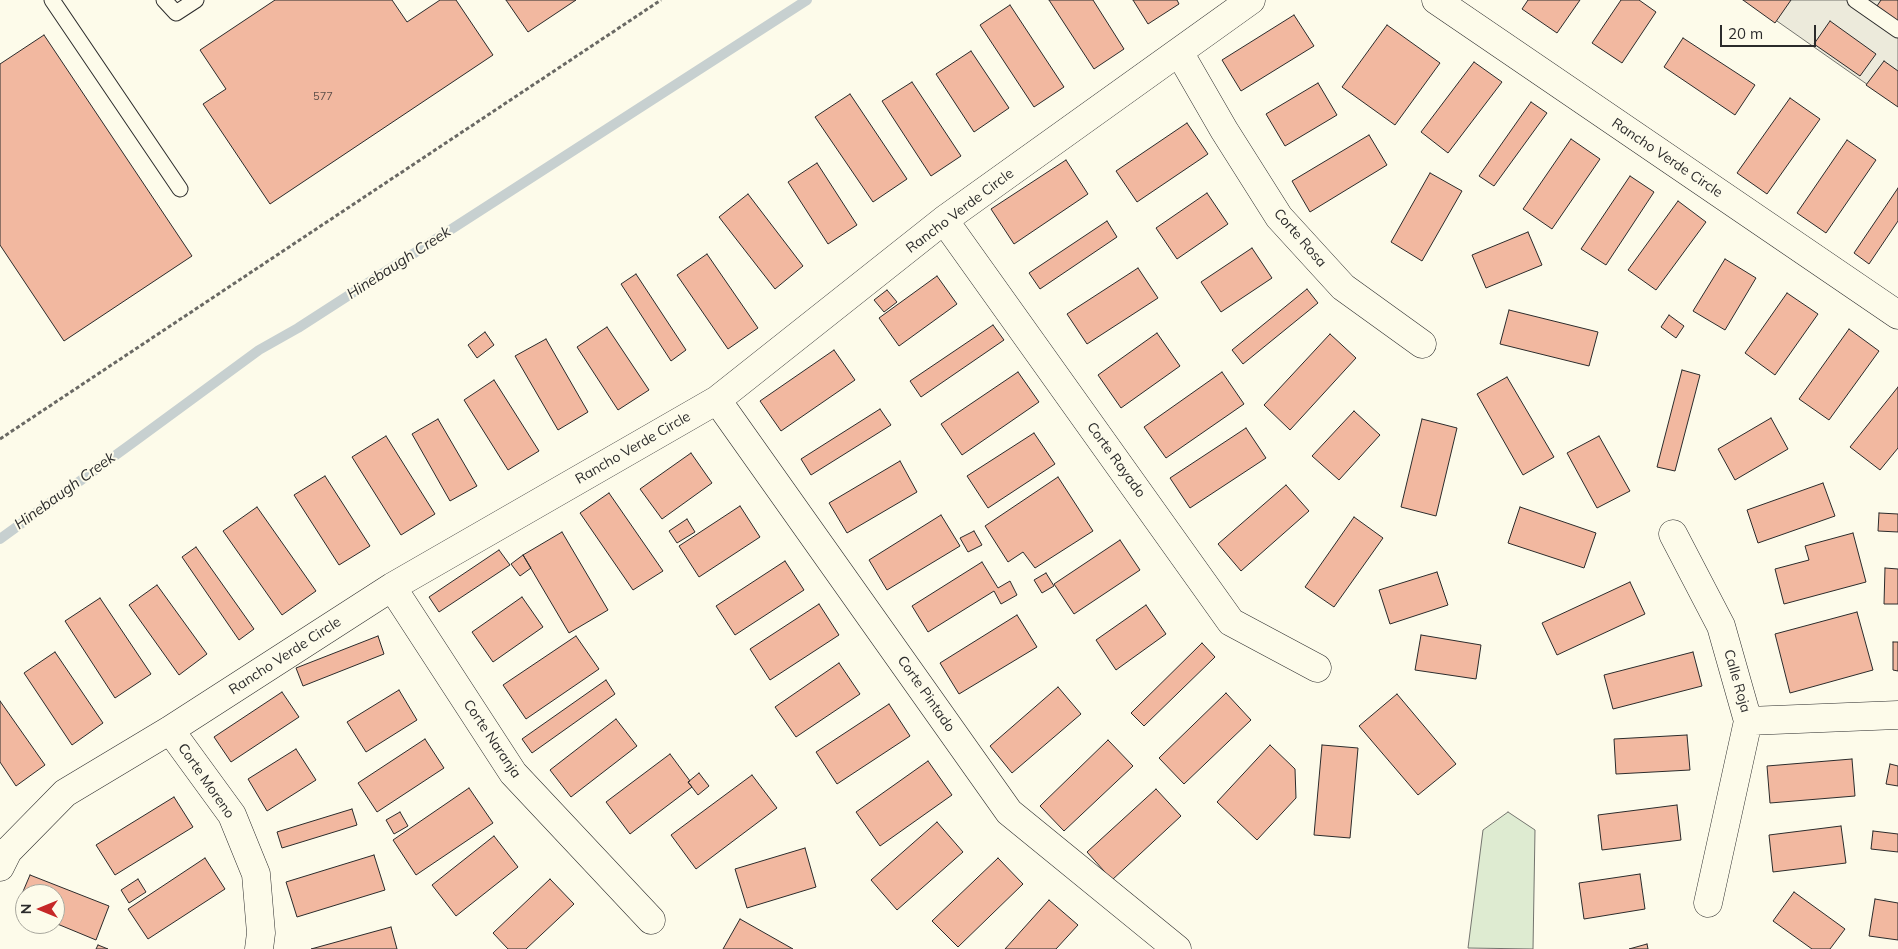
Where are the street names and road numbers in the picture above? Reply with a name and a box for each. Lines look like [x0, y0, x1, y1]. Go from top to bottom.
street label: Rancho Verde Circle [1608, 115, 1726, 201]
street label: Rancho Verde Circle [903, 165, 1017, 257]
street label: Corte Rosa [1270, 206, 1330, 270]
street label: Rancho Verde Circle [572, 408, 694, 488]
street label: Corte Rayado [1083, 419, 1149, 501]
street label: Rancho Verde Circle [226, 614, 344, 698]
street label: Calle Roja [1720, 647, 1754, 715]
street label: Corte Pintado [894, 653, 958, 735]
street label: Corte Naranja [460, 697, 524, 781]
street label: Corte Moreno [174, 740, 238, 822]

